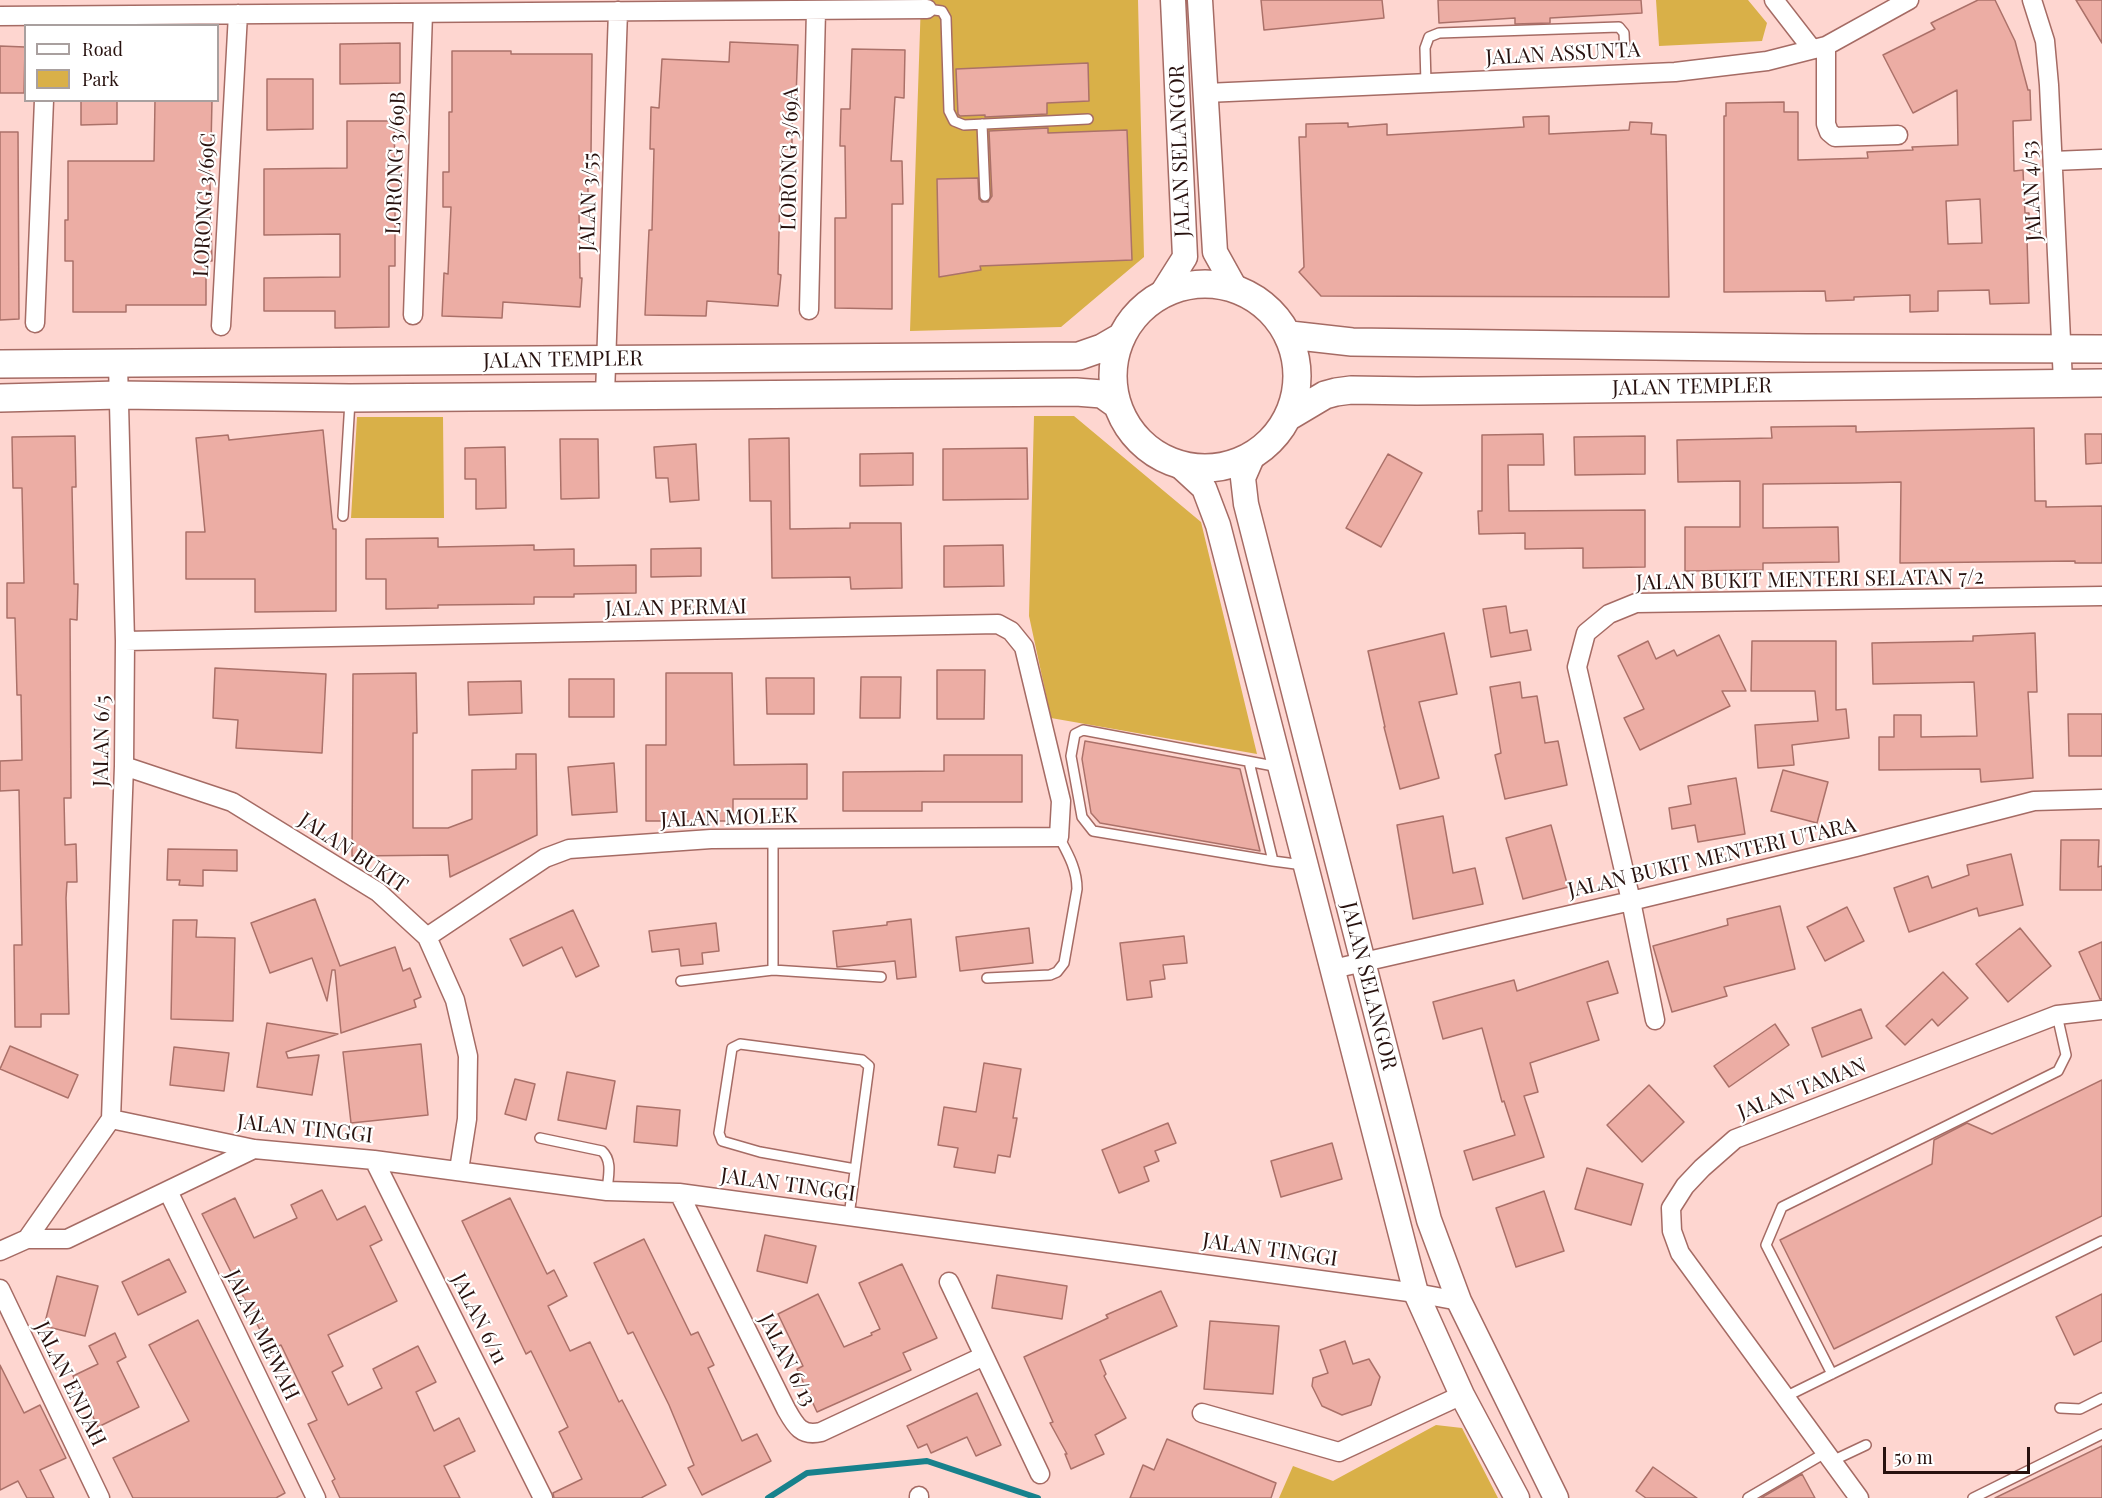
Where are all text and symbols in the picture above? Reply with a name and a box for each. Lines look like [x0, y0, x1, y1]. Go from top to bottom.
legend [24, 24, 219, 102]
text: Road [82, 37, 123, 61]
street label: JALAN ASSUNTA [1485, 37, 1641, 71]
street label: JALAN SELANGOR [1164, 64, 1196, 238]
text: Park [82, 67, 119, 91]
street label: LORONG 3/69A [776, 87, 804, 231]
street label: LORONG 3/69B [381, 91, 411, 235]
street label: LORONG 3/69C [189, 132, 221, 278]
street label: JALAN 4/53 [2017, 140, 2047, 242]
street label: JALAN 3/55 [575, 152, 603, 252]
street label: JALAN TEMPLER [483, 346, 643, 374]
street label: JALAN TEMPLER [1612, 373, 1772, 401]
street label: JALAN BUKIT MENTERI SELATAN 7/2 [1636, 564, 1984, 596]
street label: JALAN PERMAI [605, 594, 747, 622]
street label: JALAN 6/5 [89, 695, 115, 787]
street label: JALAN MOLEK [660, 803, 798, 833]
street label: JALAN BUKIT [294, 807, 412, 899]
street label: JALAN BUKIT MENTERI UTARA [1566, 813, 1858, 903]
street label: JALAN SELANGOR [1336, 899, 1402, 1073]
street label: JALAN TAMAN [1734, 1053, 1870, 1125]
street label: JALAN TINGGI [236, 1109, 374, 1149]
street label: JALAN TINGGI [719, 1163, 857, 1207]
street label: JALAN TINGGI [1201, 1228, 1339, 1272]
street label: JALAN MEWAH [219, 1266, 305, 1404]
street label: JALAN 6/11 [445, 1269, 513, 1369]
street label: JALAN 6/13 [753, 1310, 821, 1410]
street label: JALAN ENDAH [29, 1317, 111, 1451]
scale bar [1886, 1435, 2033, 1473]
text: 50 m [1894, 1445, 1933, 1469]

